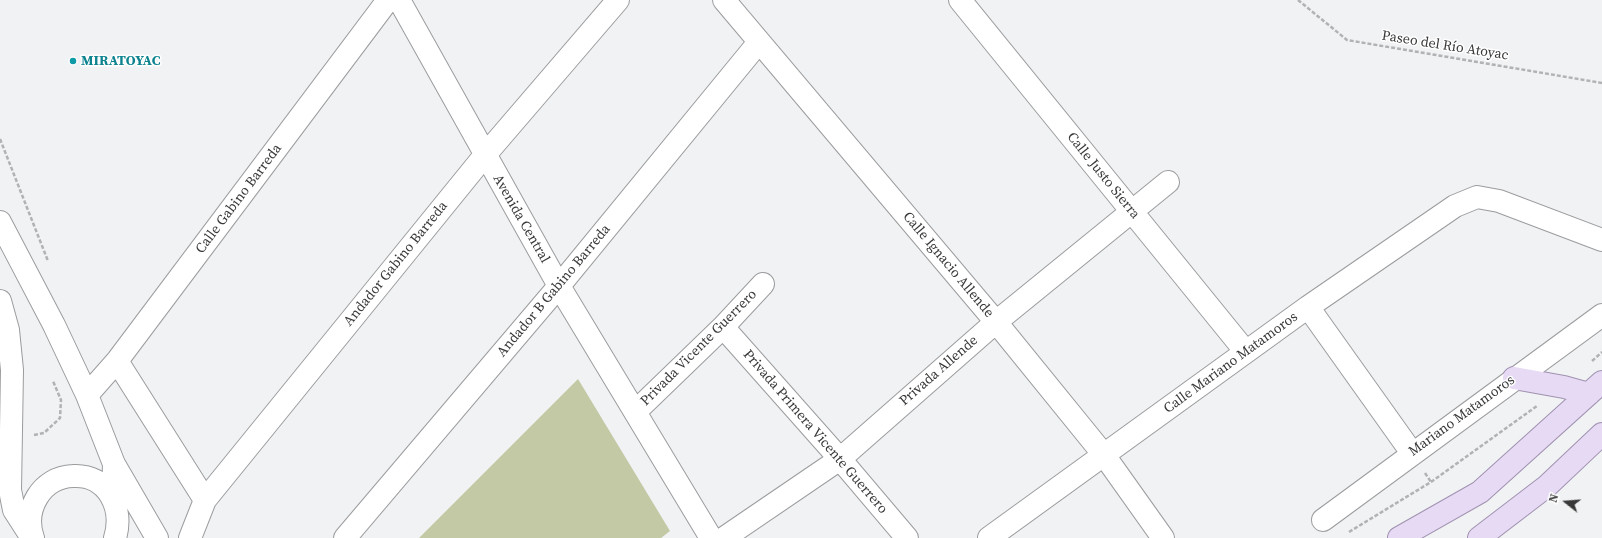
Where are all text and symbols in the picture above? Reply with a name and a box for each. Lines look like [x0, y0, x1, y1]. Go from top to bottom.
street label: Paseo del Río Atoyac [1380, 28, 1510, 64]
place label: MIRATOYAC [81, 53, 160, 69]
marker: MIRATOYAC [68, 56, 78, 66]
street label: Calle Justo Sierra [1063, 129, 1143, 223]
street label: Calle Gabino Barreda [192, 141, 286, 257]
street label: Avenida Central [489, 172, 553, 266]
street label: Andador Gabino Barreda [341, 198, 451, 330]
street label: Calle Ignacio Allende [899, 209, 997, 321]
street label: Andador B Gabino Barreda [494, 221, 614, 361]
street label: Privada Vicente Guerrero [637, 286, 761, 410]
street label: Calle Mariano Matamoros [1161, 309, 1301, 417]
street label: Privada Allende [896, 332, 982, 410]
street label: Privada Primera Vicente Guerrero [739, 347, 891, 517]
street label: Mariano Matamoros [1406, 372, 1518, 460]
north arrow [1546, 482, 1586, 522]
text: N [1546, 492, 1562, 504]

